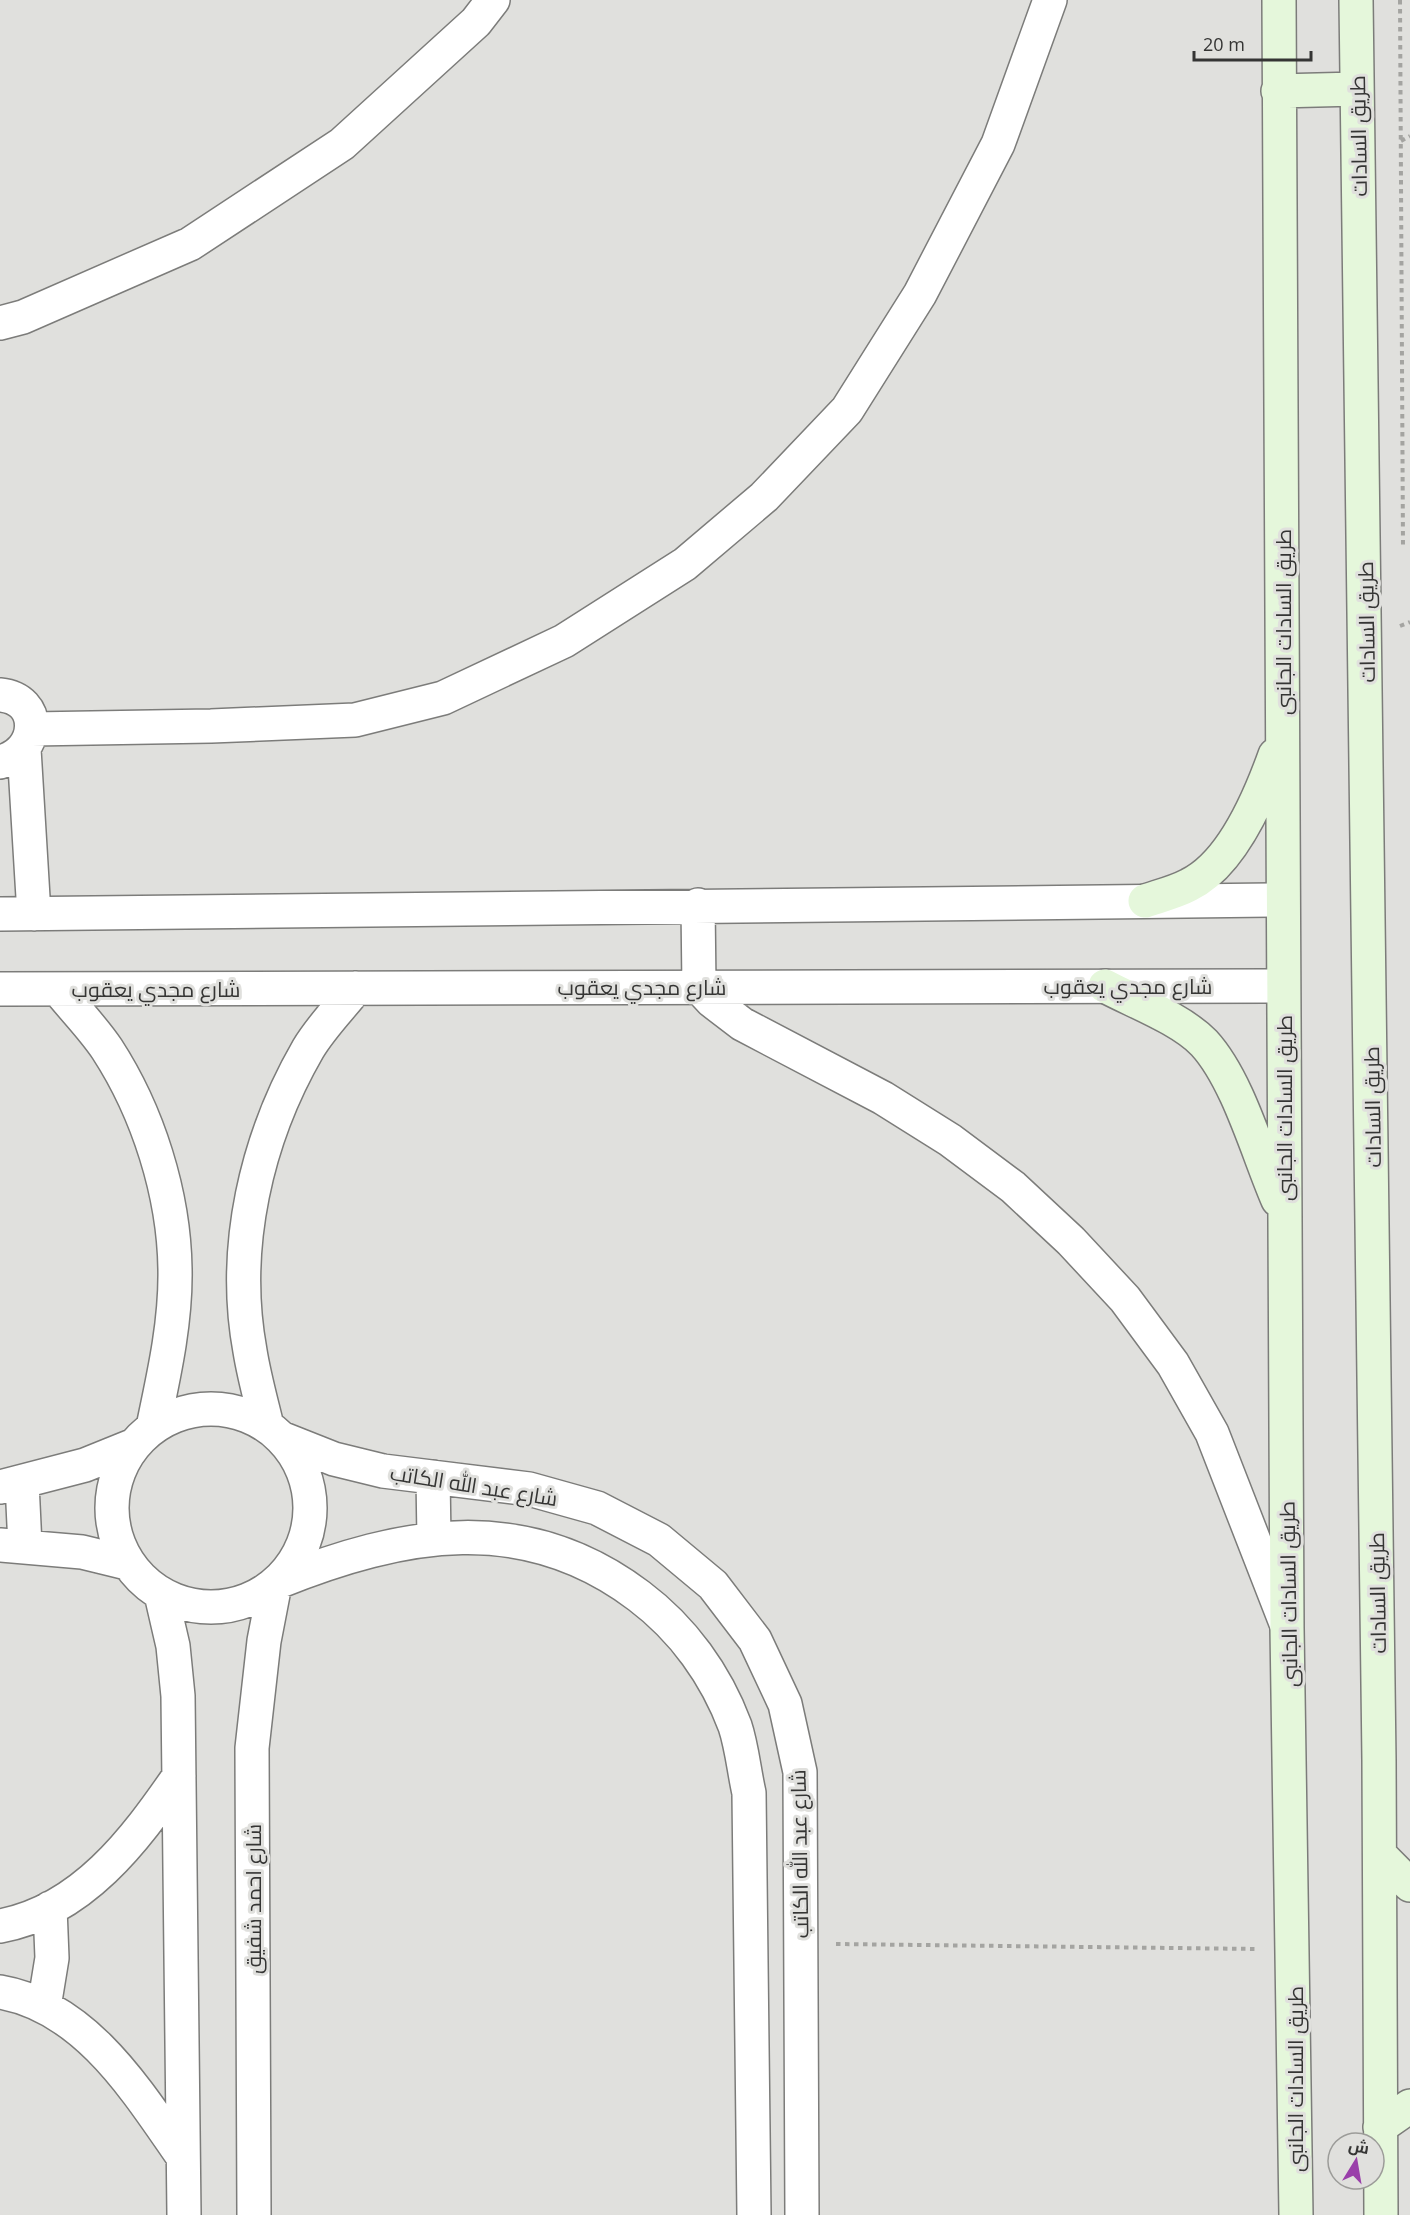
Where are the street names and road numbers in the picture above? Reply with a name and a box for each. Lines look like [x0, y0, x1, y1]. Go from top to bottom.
street label: طريق السادات [1343, 75, 1373, 197]
street label: طريق السادات الجانبى [1269, 529, 1297, 715]
street label: طريق السادات [1351, 561, 1381, 683]
street label: شارع مجدي يعقوب [1044, 972, 1212, 1003]
street label: شارع مجدي يعقوب [558, 973, 726, 1004]
street label: شارع مجدي يعقوب [72, 975, 240, 1006]
street label: طريق السادات الجانبى [1270, 1015, 1298, 1201]
street label: طريق السادات [1357, 1046, 1387, 1168]
street label: شارع عبد الله الكاتب [388, 1458, 560, 1513]
street label: طريق السادات الجانبى [1272, 1501, 1304, 1687]
street label: طريق السادات [1362, 1532, 1392, 1654]
street label: شارع عبد الله الكاتب [784, 1769, 815, 1939]
street label: شارع احمد شفيق [239, 1824, 268, 1974]
street label: طريق السادات الجانبى [1281, 1986, 1309, 2172]

